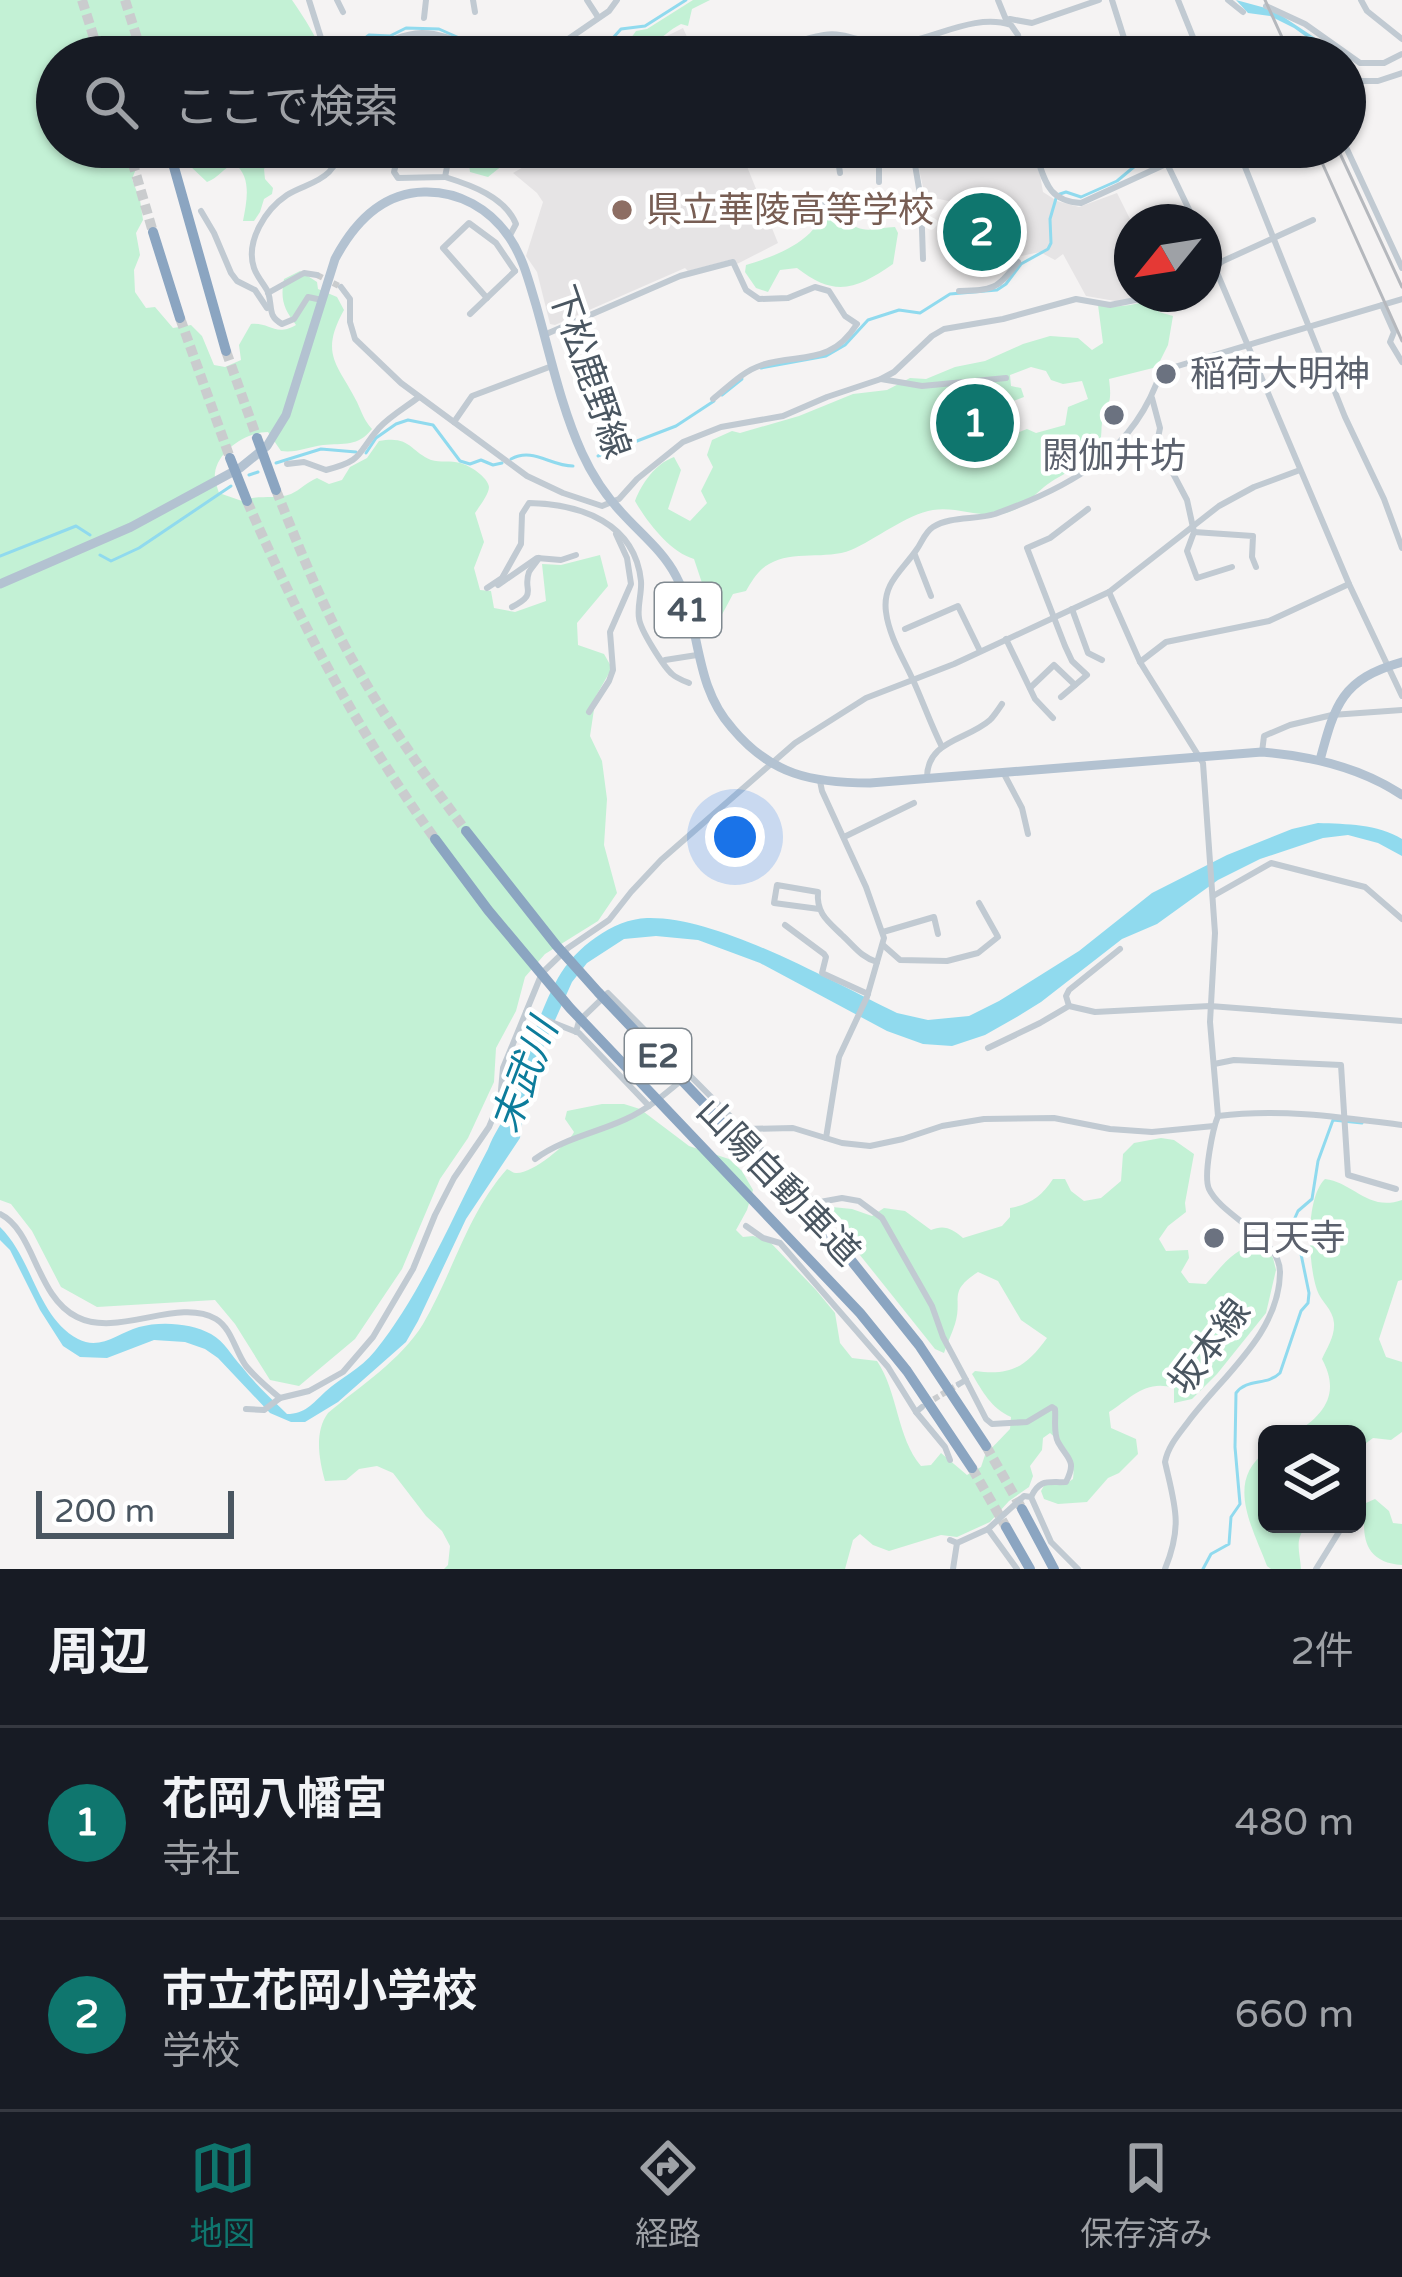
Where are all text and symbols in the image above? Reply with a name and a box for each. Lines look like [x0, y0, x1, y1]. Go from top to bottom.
search box [36, 36, 1366, 168]
icon: search [78, 69, 144, 135]
text: ここで検索 [174, 81, 399, 135]
pin: 2 [943, 187, 1021, 277]
place label: 県立華陵高等学校 [646, 189, 934, 232]
marker: 県立華陵高等学校 [609, 197, 635, 223]
north arrow [1114, 204, 1222, 312]
street label: 下松鹿野線 [539, 280, 639, 464]
place label: 稲荷大明神 [1190, 353, 1370, 396]
marker: 稲荷大明神 [1153, 361, 1179, 387]
pin: 1 [936, 378, 1014, 468]
marker: 閼伽井坊 [1101, 402, 1127, 428]
place label: 閼伽井坊 [1042, 435, 1186, 478]
road number: 41 [655, 583, 721, 637]
your location [705, 807, 765, 867]
water label: 末武川 [482, 1009, 569, 1139]
road number: E2 [625, 1029, 691, 1083]
street label: 山陽自動車道 [688, 1089, 868, 1275]
place label: 日天寺 [1238, 1217, 1346, 1260]
marker: 日天寺 [1201, 1225, 1227, 1251]
street label: 坂本線 [1160, 1291, 1260, 1403]
map controls [1258, 1425, 1366, 1533]
button: layers [1258, 1425, 1366, 1533]
scale bar [36, 1485, 234, 1538]
text: 200 m [54, 1492, 155, 1531]
text: 周辺 [48, 1622, 150, 1684]
text: 2件 [1291, 1628, 1354, 1675]
text: 花岡八幡宮 [162, 1773, 387, 1827]
text: 1 [75, 1799, 99, 1846]
text: 480 m [1235, 1799, 1354, 1846]
text: 寺社 [162, 1836, 240, 1883]
text: 市立花岡小学校 [162, 1965, 477, 2019]
text: 2 [75, 1991, 99, 2038]
text: 660 m [1235, 1991, 1354, 2038]
text: 学校 [162, 2028, 240, 2075]
tab: 地図 [190, 2135, 256, 2255]
tab: 経路 [635, 2135, 701, 2255]
tab: 保存済み [1080, 2135, 1212, 2255]

